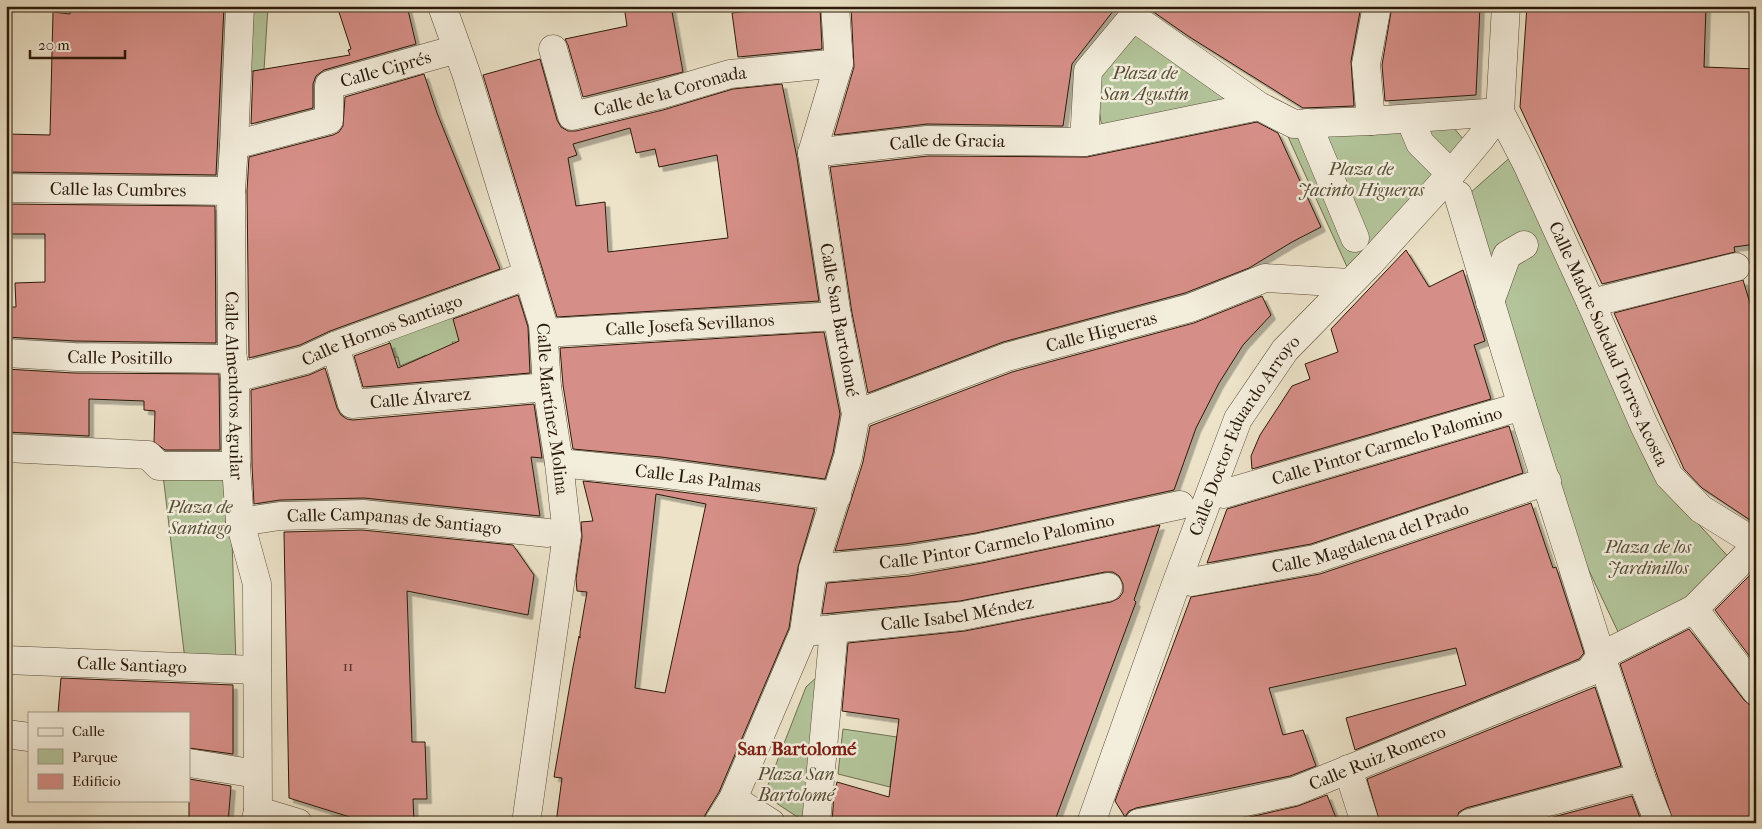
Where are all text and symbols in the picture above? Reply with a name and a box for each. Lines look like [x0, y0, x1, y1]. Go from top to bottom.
scale bar [30, 28, 125, 60]
text: 20 m [38, 36, 70, 54]
street label: Calle Ciprés [338, 46, 434, 92]
street label: Calle de la Coronada [592, 62, 748, 121]
park label: Plaza de San Agustín [1100, 63, 1189, 105]
street label: Calle de Gracia [888, 129, 1006, 155]
park label: Plaza de Jacinto Higueras [1298, 159, 1425, 201]
street label: Calle las Cumbres [50, 178, 187, 201]
street label: Calle Madre Soledad Torres Acosta [1544, 218, 1673, 470]
street label: Calle San Bartolomé [815, 241, 863, 399]
street label: Calle Hornos Santiago [298, 290, 465, 371]
street label: Calle Almendros Aguilar [221, 291, 248, 481]
street label: Calle Higueras [1043, 307, 1159, 357]
street label: Calle Josefa Sevillanos [605, 309, 775, 340]
street label: Calle Martínez Molina [532, 322, 573, 496]
street label: Calle Doctor Eduardo Arroyo [1185, 331, 1304, 539]
street label: Calle Positillo [67, 346, 173, 369]
street label: Calle Álvarez [369, 383, 472, 413]
street label: Calle Pintor Carmelo Palomino [1269, 402, 1505, 490]
street label: Calle Las Palmas [634, 460, 763, 497]
park label: Plaza de Santiago [166, 497, 233, 539]
street label: Calle Magdalena del Prado [1270, 498, 1471, 577]
street label: Calle Campanas de Santiago [287, 503, 502, 539]
street label: Calle Pintor Carmelo Palomino [878, 509, 1116, 573]
park label: Plaza de los Jardinillos [1604, 537, 1692, 579]
street label: Calle Isabel Méndez [879, 592, 1035, 635]
street label: Calle Santiago [77, 652, 187, 678]
house number: 11 [343, 657, 353, 675]
legend [28, 712, 190, 802]
street label: Calle Ruiz Romero [1306, 721, 1449, 795]
text: Calle [72, 722, 105, 740]
district label: San Bartolomé [737, 738, 857, 760]
text: Parque [72, 748, 118, 766]
park label: Plaza San Bartolomé [756, 764, 837, 806]
text: Edificio [72, 772, 121, 790]

